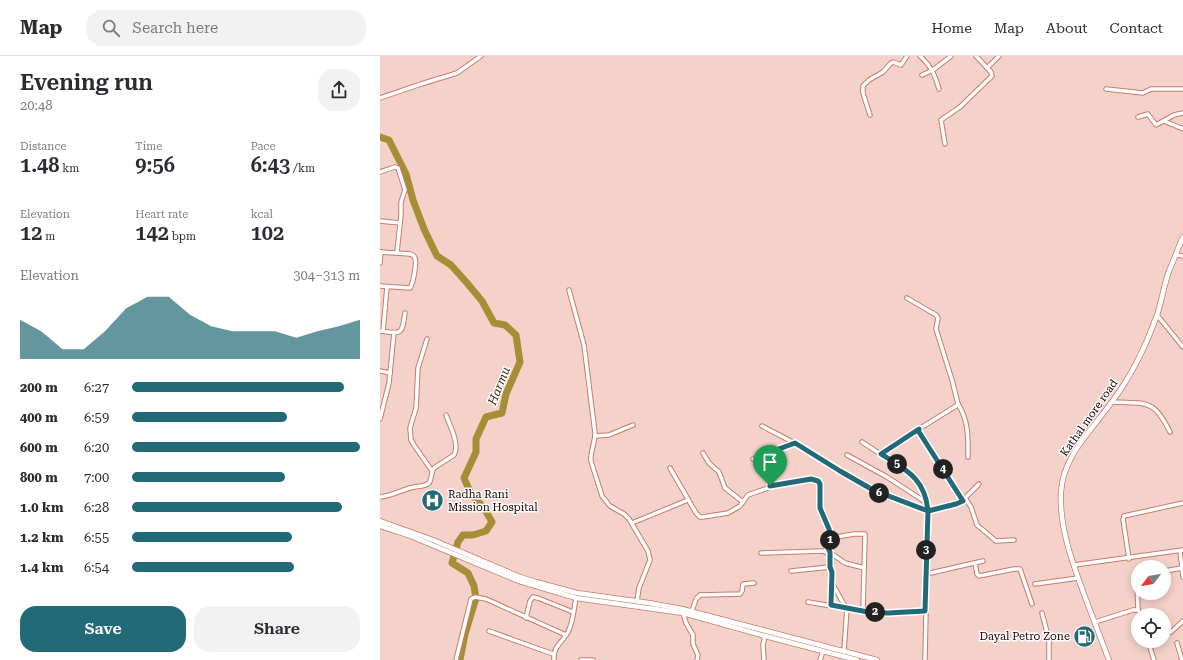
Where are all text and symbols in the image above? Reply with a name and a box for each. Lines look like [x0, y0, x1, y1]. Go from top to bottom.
search box [86, 10, 366, 46]
text: Map [20, 16, 62, 39]
icon: search [100, 17, 122, 39]
text: Search here [132, 19, 218, 37]
text: Home [931, 20, 972, 36]
text: Map [994, 20, 1024, 36]
text: About [1046, 20, 1088, 36]
text: Contact [1110, 20, 1163, 36]
button: share [318, 69, 360, 111]
text: Evening run [20, 70, 153, 95]
text: 20:48 [20, 98, 52, 113]
text: Distance [20, 140, 67, 153]
text: Time [135, 140, 162, 153]
text: Pace [251, 140, 275, 153]
text: 1.48 [20, 153, 60, 177]
text: 9:56 [135, 153, 175, 177]
text: 6:43 [251, 153, 290, 177]
text: km [60, 162, 79, 175]
text: /km [290, 162, 315, 175]
text: Elevation [20, 208, 70, 221]
text: Heart rate [135, 208, 188, 221]
text: kcal [251, 208, 273, 221]
text: 12 [20, 221, 42, 245]
text: 142 [135, 221, 169, 245]
text: 102 [251, 221, 284, 245]
text: m [42, 230, 55, 243]
text: bpm [169, 230, 196, 243]
text: Elevation [20, 268, 79, 283]
text: 304–313 m [293, 268, 360, 283]
water label: Harmu [485, 365, 513, 408]
street label: Kathal more road [1058, 377, 1120, 459]
text: 200 m [20, 380, 58, 395]
text: 6:27 [84, 380, 109, 395]
text: 400 m [20, 410, 58, 425]
text: 6:59 [84, 410, 109, 425]
text: 600 m [20, 440, 58, 455]
text: 6:20 [84, 440, 109, 455]
pin [753, 445, 787, 486]
icon: arrive [759, 451, 781, 473]
pin: 5 [887, 454, 907, 474]
text: 5 [894, 457, 900, 470]
pin: 4 [933, 459, 953, 479]
text: 4 [940, 462, 946, 475]
text: 800 m [20, 470, 58, 485]
text: 7:00 [84, 470, 109, 485]
pin: 6 [869, 483, 889, 503]
text: 6 [876, 486, 882, 499]
hospital icon: Radha Rani Mission Hospital [419, 487, 445, 513]
place label: Radha Rani Mission Hospital [448, 488, 538, 514]
text: 1.0 km [20, 500, 63, 515]
text: 6:28 [84, 500, 109, 515]
text: 1.2 km [20, 530, 63, 545]
text: 6:55 [84, 530, 109, 545]
pin: 1 [820, 530, 840, 550]
text: 1 [827, 533, 833, 546]
pin: 3 [916, 540, 936, 560]
text: 3 [923, 543, 929, 556]
text: 1.4 km [20, 560, 63, 575]
text: 6:54 [84, 560, 109, 575]
north arrow [1131, 560, 1171, 600]
map controls [1131, 560, 1171, 648]
pin: 2 [865, 602, 885, 622]
text: 2 [872, 605, 878, 618]
button: Save [20, 606, 186, 652]
button: Share [194, 606, 360, 652]
button: locate [1131, 608, 1171, 648]
fuel station icon: Dayal Petro Zone [1072, 623, 1098, 649]
place label: Dayal Petro Zone [980, 630, 1070, 643]

